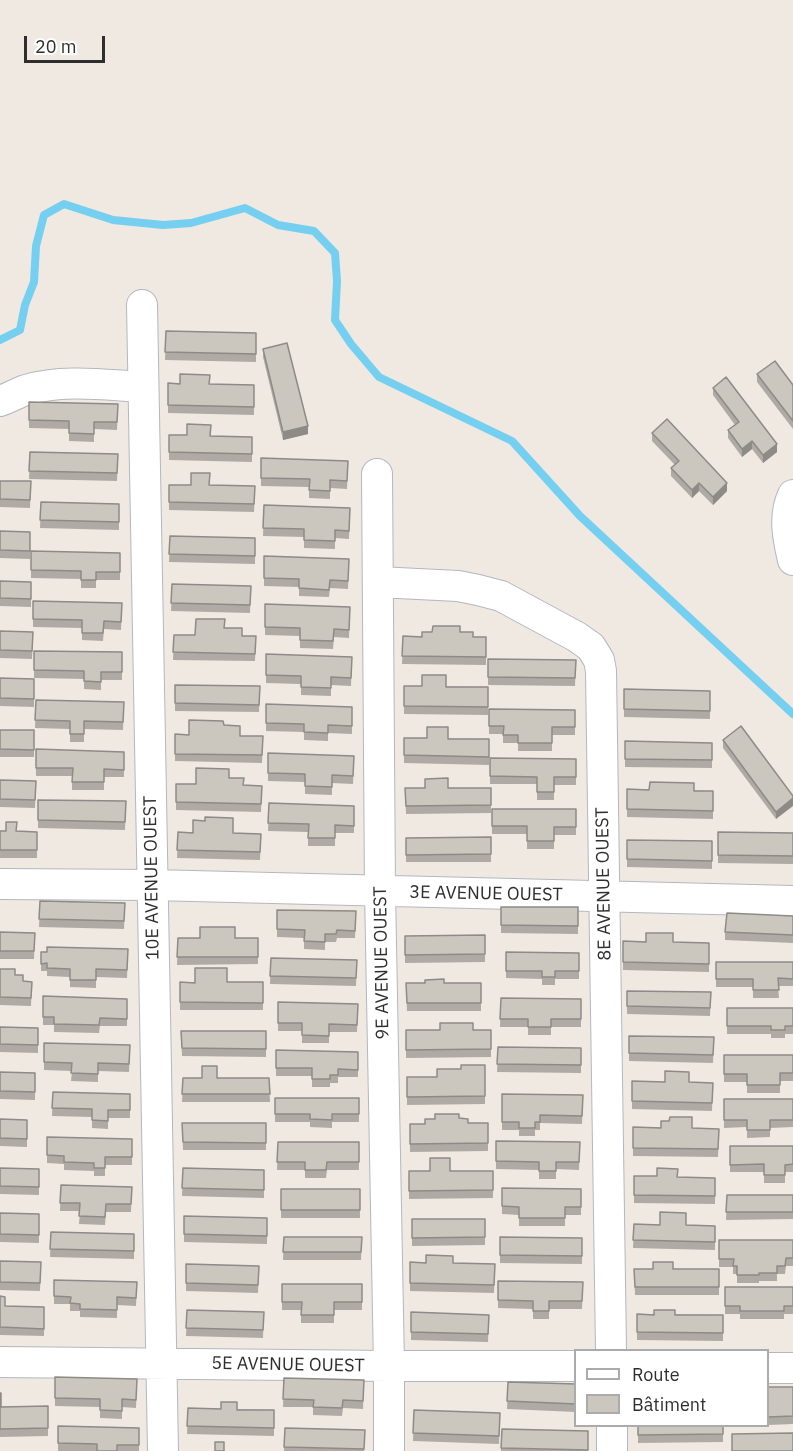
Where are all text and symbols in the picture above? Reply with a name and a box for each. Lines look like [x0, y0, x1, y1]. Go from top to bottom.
scale bar [27, 24, 108, 62]
text: 20 m [35, 35, 77, 58]
street label: 10E AVENUE OUEST [140, 796, 164, 960]
street label: 8E AVENUE OUEST [592, 807, 616, 961]
street label: 3E AVENUE OUEST [409, 882, 563, 906]
street label: 9E AVENUE OUEST [370, 886, 394, 1040]
legend [574, 1349, 769, 1427]
street label: 5E AVENUE OUEST [211, 1353, 365, 1377]
text: Route [632, 1363, 680, 1386]
text: Bâtiment [632, 1393, 706, 1416]

